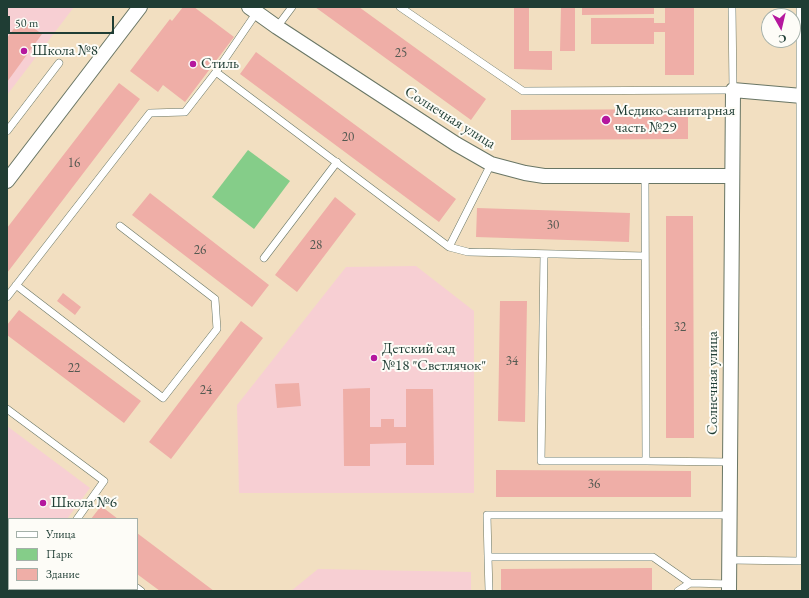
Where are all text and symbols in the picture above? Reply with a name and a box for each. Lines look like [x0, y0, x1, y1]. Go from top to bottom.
scale bar [10, 8, 116, 34]
north arrow [761, 8, 801, 48]
text: 50 m [15, 15, 38, 31]
text: С [778, 31, 787, 46]
place label: Школа №8 [32, 42, 98, 60]
house number: 25 [395, 45, 407, 61]
marker: Школа №8 [19, 46, 29, 56]
place label: Стиль [201, 55, 239, 73]
marker: Стиль [188, 59, 198, 69]
street label: Солнечная улица [401, 83, 499, 153]
place label: Медико-санитарная часть №29 [615, 102, 735, 137]
marker: Медико-санитарная часть №29 [600, 114, 612, 126]
house number: 20 [342, 129, 354, 145]
house number: 16 [68, 155, 80, 171]
house number: 30 [547, 217, 559, 233]
house number: 28 [310, 237, 322, 253]
house number: 26 [194, 242, 206, 258]
house number: 32 [674, 319, 686, 335]
street label: Солнечная улица [704, 331, 722, 435]
place label: Детский сад №18 "Светлячок" [382, 340, 486, 375]
marker: Детский сад №18 "Светлячок" [369, 353, 379, 363]
house number: 34 [506, 353, 518, 369]
house number: 22 [68, 360, 80, 376]
house number: 24 [200, 382, 212, 398]
house number: 36 [588, 476, 600, 492]
place label: Школа №6 [51, 494, 117, 512]
marker: Школа №6 [38, 498, 48, 508]
legend [8, 518, 138, 590]
text: Улица [46, 526, 76, 542]
text: Парк [46, 546, 73, 562]
text: Здание [46, 566, 80, 582]

